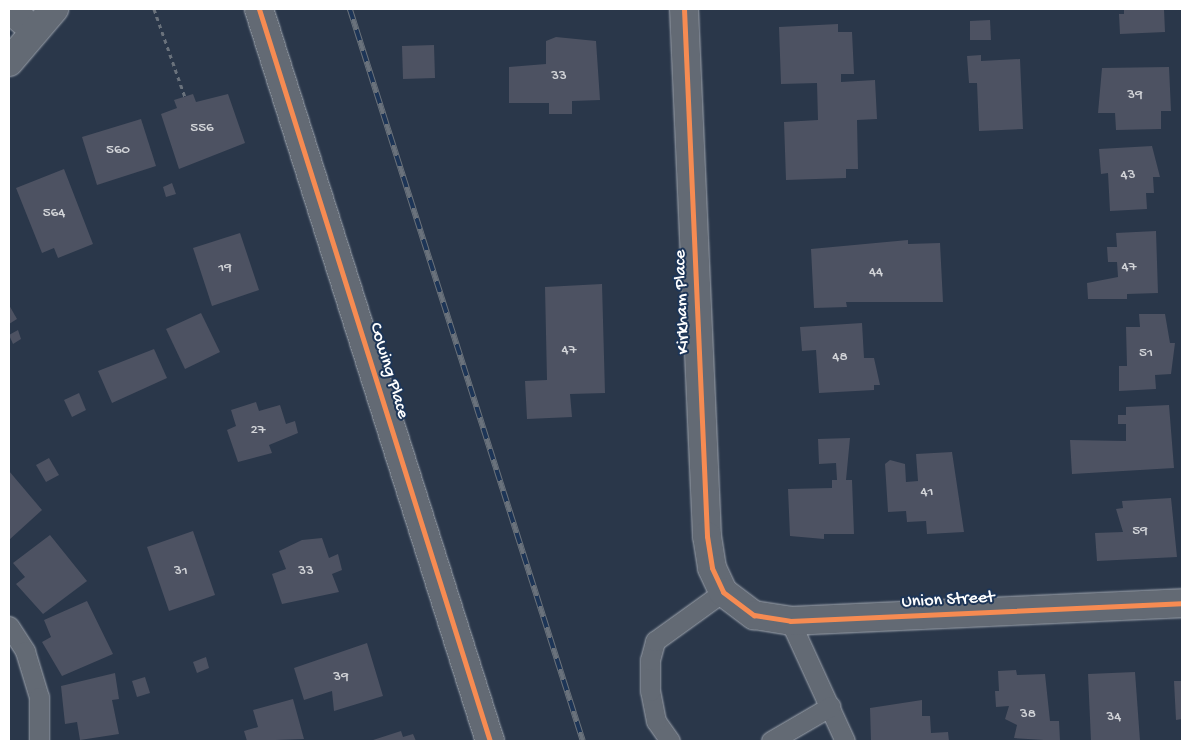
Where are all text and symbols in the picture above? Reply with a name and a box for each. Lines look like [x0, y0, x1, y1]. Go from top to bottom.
house number: 33 [551, 68, 567, 86]
house number: 39 [1127, 87, 1143, 105]
house number: 556 [190, 120, 214, 138]
house number: 560 [106, 142, 130, 160]
house number: 43 [1121, 167, 1135, 185]
house number: 564 [43, 205, 65, 223]
street label: Kirkham Place [670, 250, 696, 354]
house number: 47 [1122, 259, 1136, 277]
house number: 19 [218, 260, 232, 278]
house number: 44 [869, 264, 883, 282]
street label: Cowing Place [363, 320, 413, 422]
house number: 47 [562, 342, 576, 360]
house number: 51 [1139, 345, 1153, 363]
house number: 48 [832, 349, 848, 367]
house number: 27 [250, 422, 266, 440]
house number: 41 [920, 484, 934, 502]
house number: 59 [1132, 523, 1148, 541]
house number: 31 [174, 563, 188, 581]
house number: 33 [298, 563, 314, 581]
street label: Union Street [901, 588, 995, 614]
house number: 39 [333, 669, 349, 687]
house number: 38 [1020, 706, 1036, 724]
house number: 34 [1107, 709, 1121, 727]

